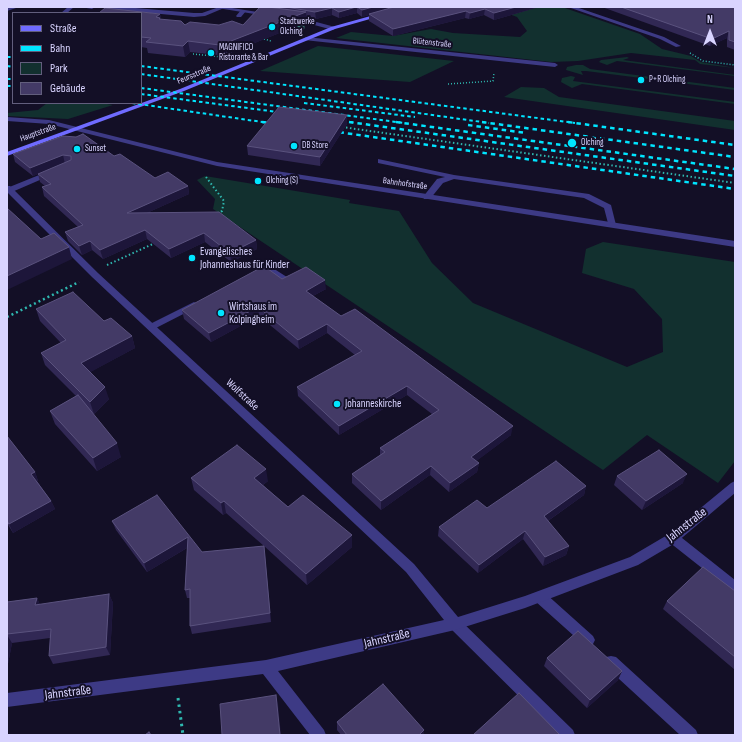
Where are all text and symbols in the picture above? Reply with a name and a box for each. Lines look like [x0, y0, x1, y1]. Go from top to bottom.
legend [12, 12, 142, 104]
north arrow [690, 12, 730, 52]
text: N [707, 13, 713, 26]
place label: Stadtwerke Olching [280, 17, 315, 38]
text: Straße [50, 21, 77, 36]
marker: Stadtwerke Olching [267, 22, 277, 32]
street label: Blütenstraße [412, 36, 452, 50]
text: Bahn [50, 41, 70, 56]
place label: MAGNIFICO Ristorante & Bar [219, 43, 268, 64]
marker: MAGNIFICO Ristorante & Bar [206, 48, 216, 58]
text: Park [50, 61, 68, 76]
street label: Feursstraße [176, 63, 212, 87]
marker: P+R Olching [636, 75, 646, 85]
place label: P+R Olching [649, 75, 685, 85]
text: Gebäude [50, 81, 85, 96]
street label: Hauptstraße [19, 122, 57, 144]
marker: Olching [566, 137, 578, 149]
place label: Olching [581, 138, 604, 148]
marker: DB Store [289, 141, 299, 151]
place label: DB Store [302, 141, 328, 151]
marker: Sunset [72, 144, 82, 154]
place label: Sunset [85, 144, 106, 154]
marker: Olching (S) [253, 176, 263, 186]
place label: Olching (S) [266, 176, 298, 186]
street label: Bahnhofstraße [382, 176, 428, 192]
place label: Evangelisches Johanneshaus für Kinder [200, 245, 289, 271]
marker: Evangelisches Johanneshaus für Kinder [187, 253, 197, 263]
place label: Wirtshaus im Kolpingheim [229, 300, 277, 326]
marker: Wirtshaus im Kolpingheim [216, 308, 226, 318]
street label: Wolfstraße [223, 376, 261, 414]
place label: Johanneskirche [345, 397, 401, 411]
marker: Johanneskirche [332, 399, 342, 409]
street label: Jahnstraße [664, 504, 710, 546]
street label: Jahnstraße [363, 626, 411, 652]
street label: Jahnstraße [44, 682, 92, 704]

